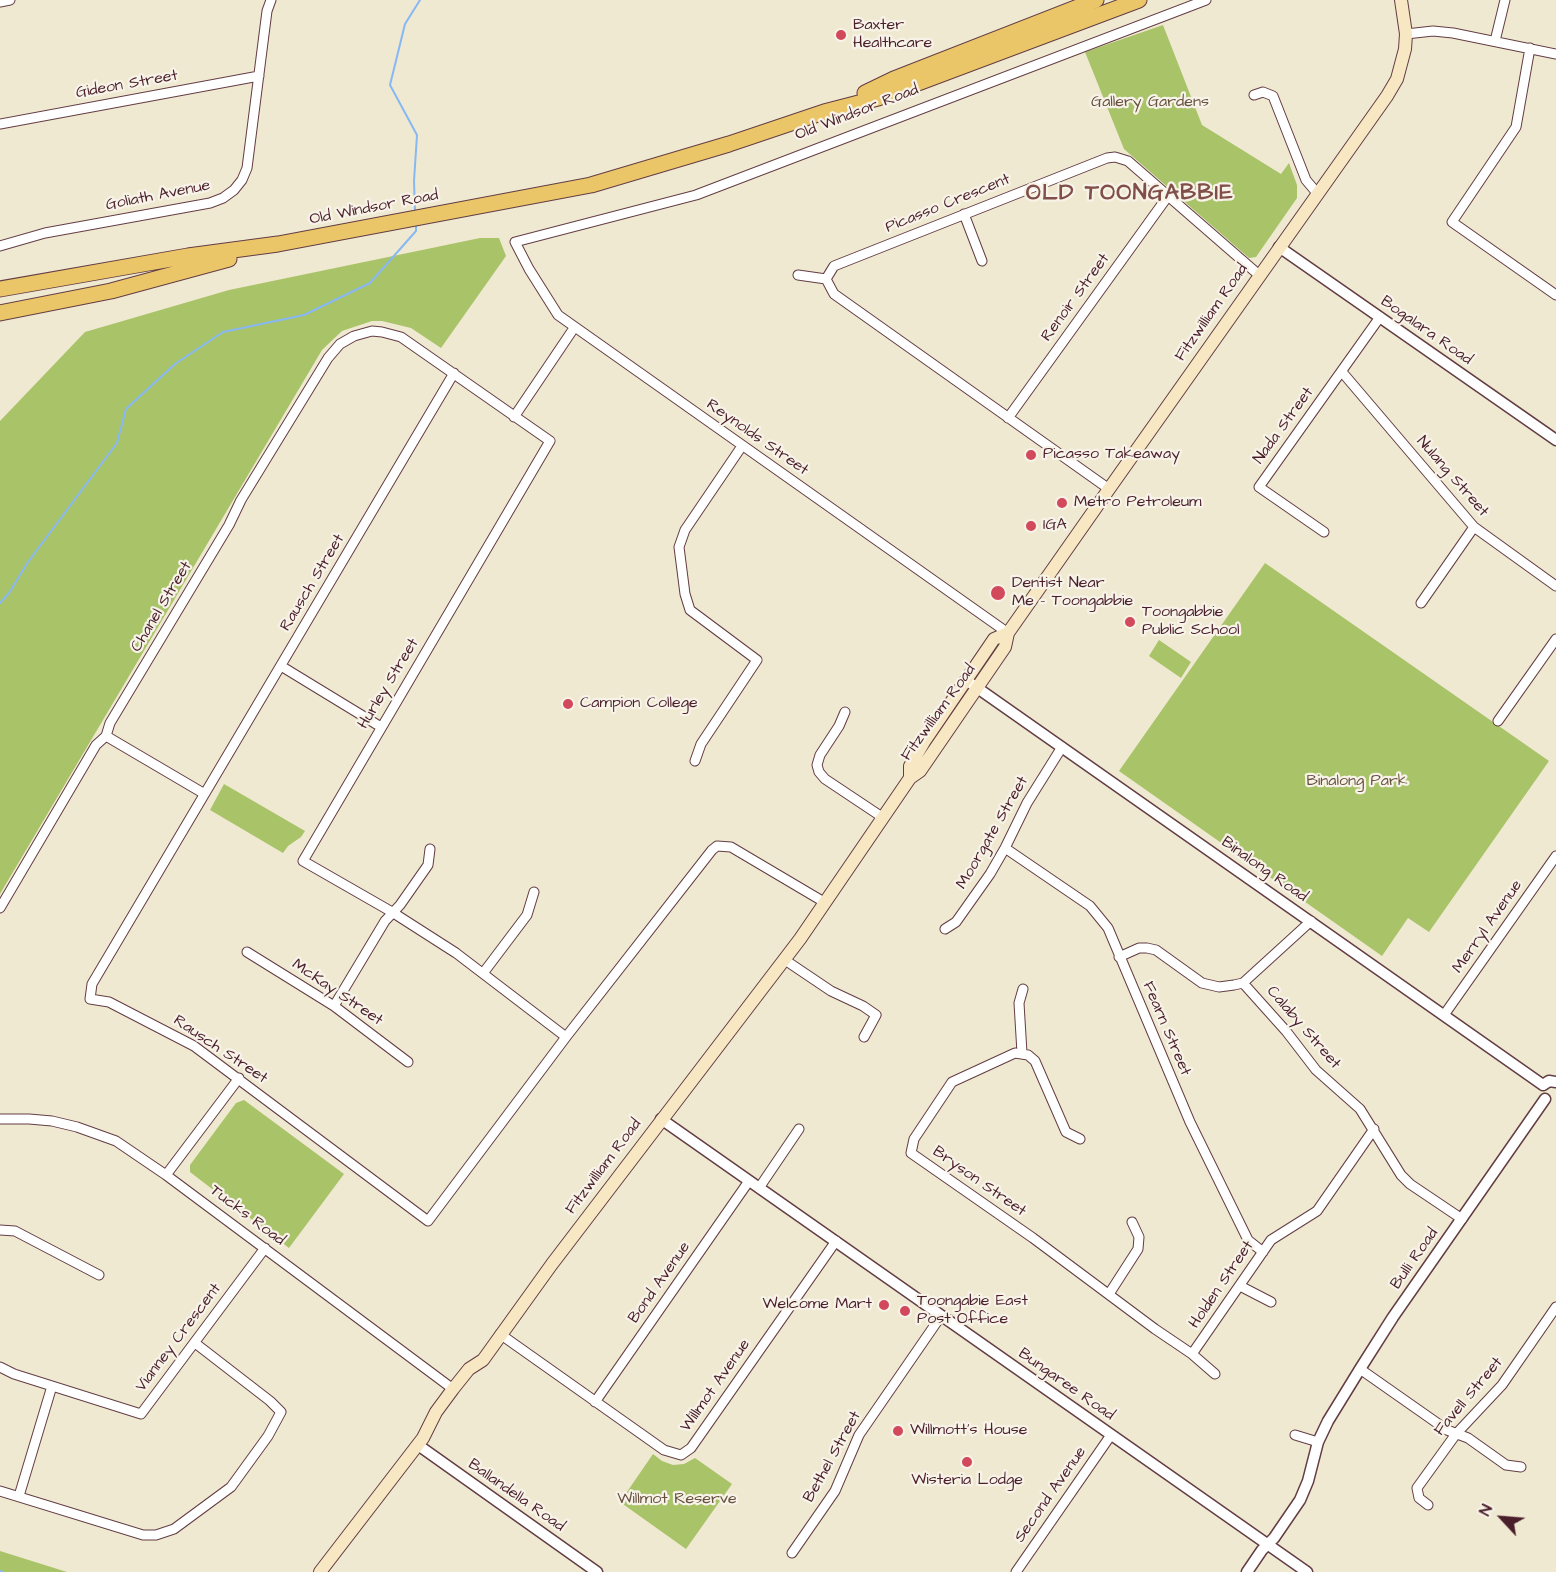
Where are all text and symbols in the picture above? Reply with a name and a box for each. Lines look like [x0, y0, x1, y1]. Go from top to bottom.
place label: Baxter Healthcare [853, 16, 932, 54]
marker: Baxter Healthcare [834, 28, 848, 42]
street label: Gideon Street [75, 67, 179, 103]
street label: Old Windsor Road [793, 81, 921, 145]
park label: Gallery Gardens [1091, 93, 1209, 113]
street label: Picasso Crescent [883, 170, 1013, 238]
street label: Goliath Avenue [104, 176, 212, 216]
district label: OLD TOONGABBIE [1026, 181, 1234, 207]
street label: Old Windsor Road [308, 186, 440, 230]
street label: Renoir Street [1038, 250, 1114, 346]
street label: Fitzwilliam Road [1171, 261, 1253, 365]
street label: Bogalara Road [1376, 292, 1476, 370]
street label: Nada Street [1250, 384, 1318, 468]
street label: Reynolds Street [702, 396, 812, 480]
street label: Nulang Street [1412, 433, 1492, 521]
place label: Picasso Takeaway [1043, 445, 1180, 465]
marker: Picasso Takeaway [1024, 448, 1038, 462]
place label: Metro Petroleum [1074, 493, 1202, 513]
marker: Metro Petroleum [1055, 496, 1069, 510]
place label: IGA [1043, 516, 1067, 536]
marker: IGA [1024, 519, 1038, 533]
street label: Rausch Street [277, 531, 349, 635]
street label: Chanel Street [127, 558, 197, 656]
place label: Dentist Near Me - Toongabbie [1012, 574, 1133, 612]
marker: Dentist Near Me - Toongabbie [989, 584, 1007, 602]
place label: Toongabbie Public School [1142, 603, 1240, 641]
marker: Toongabbie Public School [1123, 615, 1137, 629]
street label: Hurley Street [354, 635, 424, 733]
street label: Fitzwilliam Road [898, 661, 980, 765]
place label: Campion College [580, 694, 698, 714]
marker: Campion College [561, 697, 575, 711]
park label: Binalong Park [1306, 772, 1408, 792]
street label: Moorgate Street [953, 773, 1033, 893]
street label: Binalong Road [1217, 833, 1311, 907]
street label: Merryl Avenue [1449, 877, 1527, 977]
street label: McKay Street [288, 955, 386, 1031]
street label: Fearn Street [1138, 979, 1194, 1079]
street label: Calaby Street [1262, 983, 1344, 1073]
street label: Rausch Street [169, 1011, 271, 1089]
street label: Fitzwilliam Road [562, 1116, 646, 1218]
street label: Bryson Street [929, 1143, 1029, 1221]
street label: Tucks Road [206, 1181, 288, 1251]
street label: Bulli Road [1387, 1225, 1443, 1293]
street label: Holden Street [1186, 1237, 1258, 1333]
street label: Bond Avenue [625, 1239, 695, 1327]
street label: Vianney Crescent [132, 1280, 226, 1396]
place label: Toongabie East Post Office [917, 1292, 1028, 1330]
place label: Welcome Mart [762, 1295, 872, 1315]
marker: Welcome Mart [877, 1298, 891, 1312]
marker: Toongabie East Post Office [898, 1304, 912, 1318]
street label: Willmot Avenue [677, 1336, 755, 1436]
street label: Bungaree Road [1014, 1345, 1118, 1425]
street label: Favell Street [1430, 1354, 1508, 1440]
street label: Bethel Street [800, 1408, 866, 1506]
place label: Willmott's House [910, 1421, 1027, 1441]
marker: Willmott's House [891, 1424, 905, 1438]
street label: Second Avenue [1011, 1443, 1091, 1547]
street label: Ballandella Road [464, 1455, 568, 1537]
marker: Wisteria Lodge [960, 1455, 974, 1469]
place label: Wisteria Lodge [911, 1471, 1023, 1491]
north arrow [1472, 1488, 1532, 1548]
park label: Willmot Reserve [617, 1490, 737, 1510]
text: N [1474, 1501, 1498, 1519]

